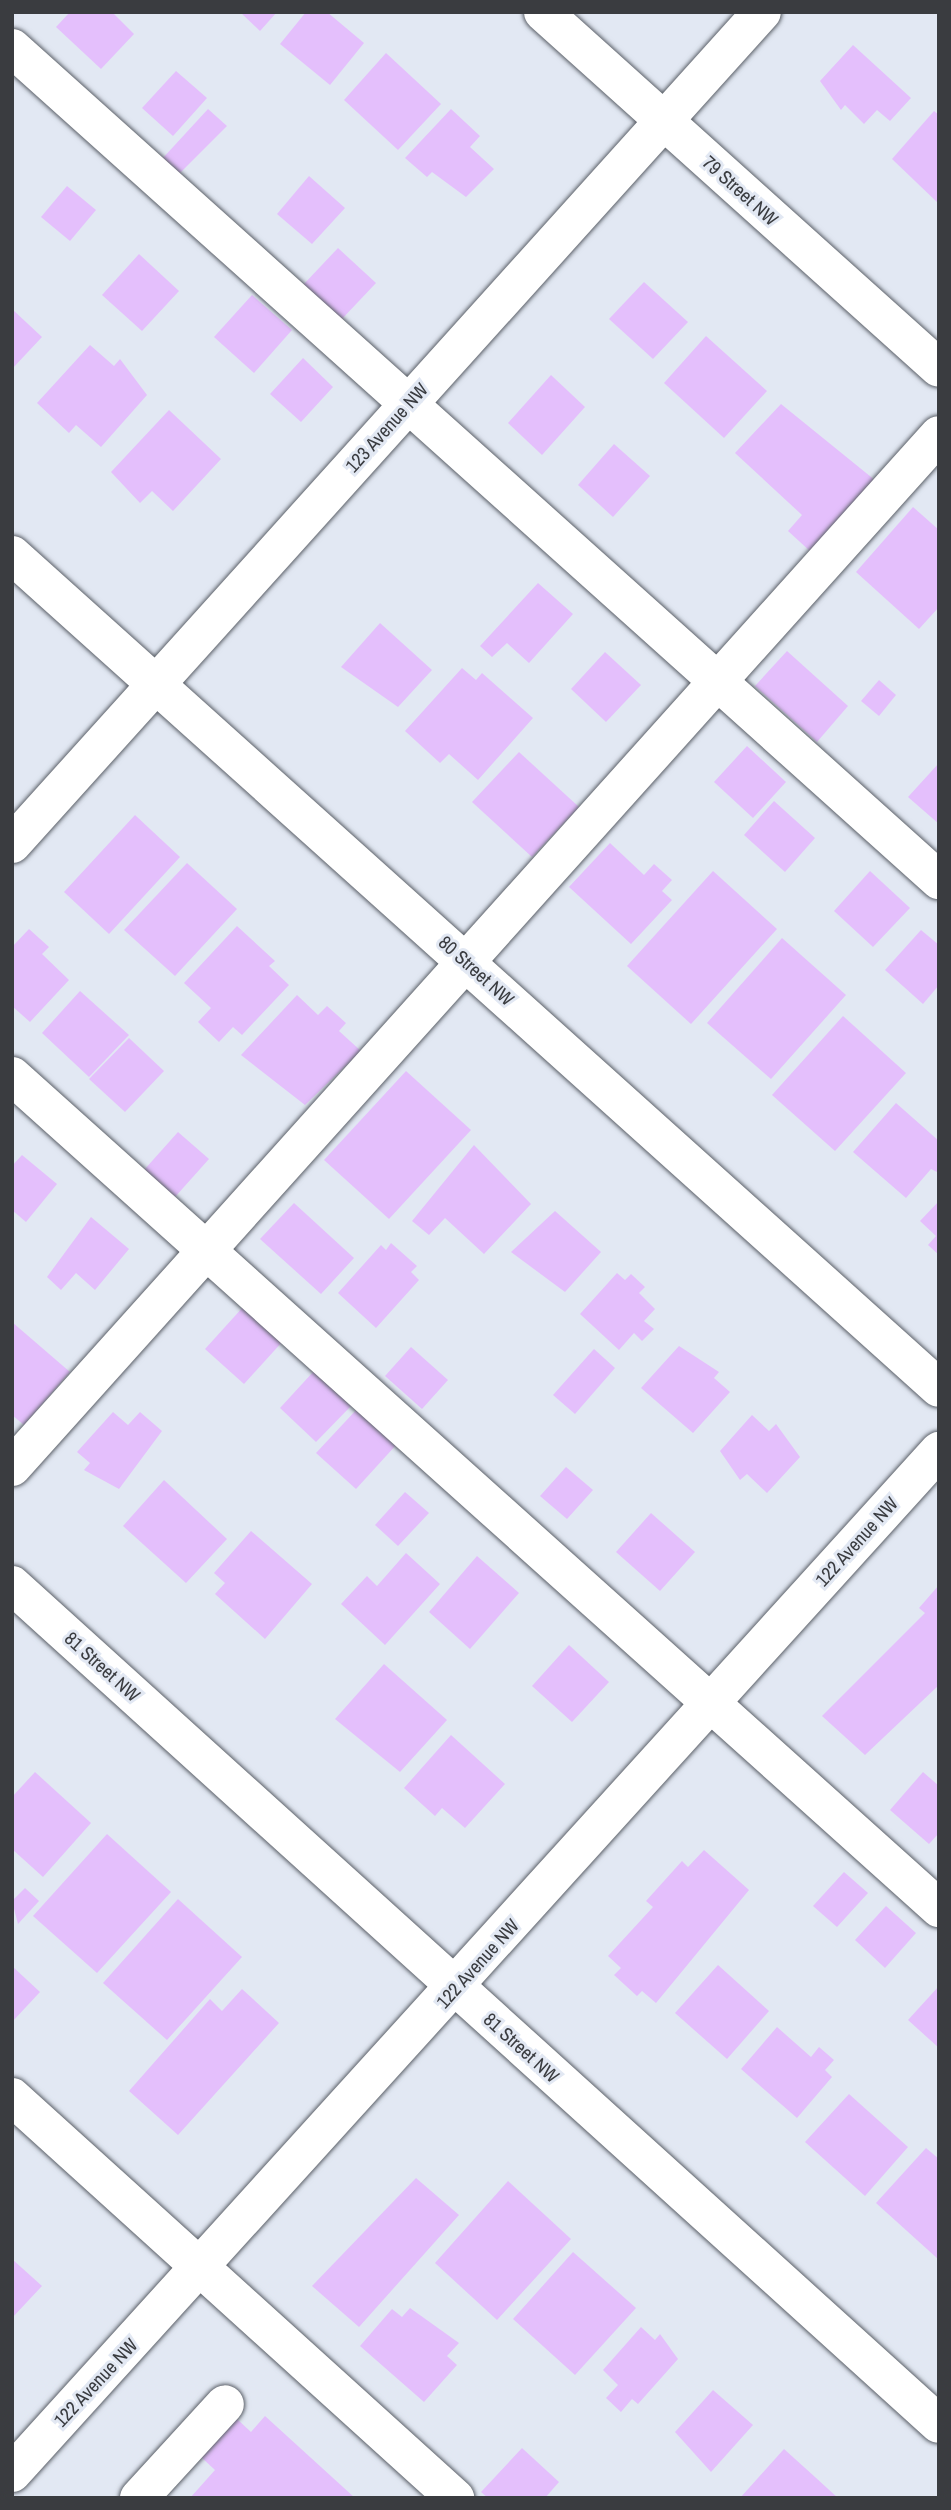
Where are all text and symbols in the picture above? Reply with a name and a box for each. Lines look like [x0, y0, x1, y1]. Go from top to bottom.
street label: 79 Street NW [698, 151, 782, 231]
street label: 123 Avenue NW [341, 378, 433, 478]
street label: 80 Street NW [434, 931, 518, 1011]
street label: 122 Avenue NW [811, 1492, 903, 1592]
street label: 81 Street NW [60, 1627, 144, 1707]
street label: 122 Avenue NW [432, 1914, 524, 2014]
street label: 81 Street NW [479, 2008, 563, 2088]
street label: 122 Avenue NW [49, 2334, 143, 2432]

